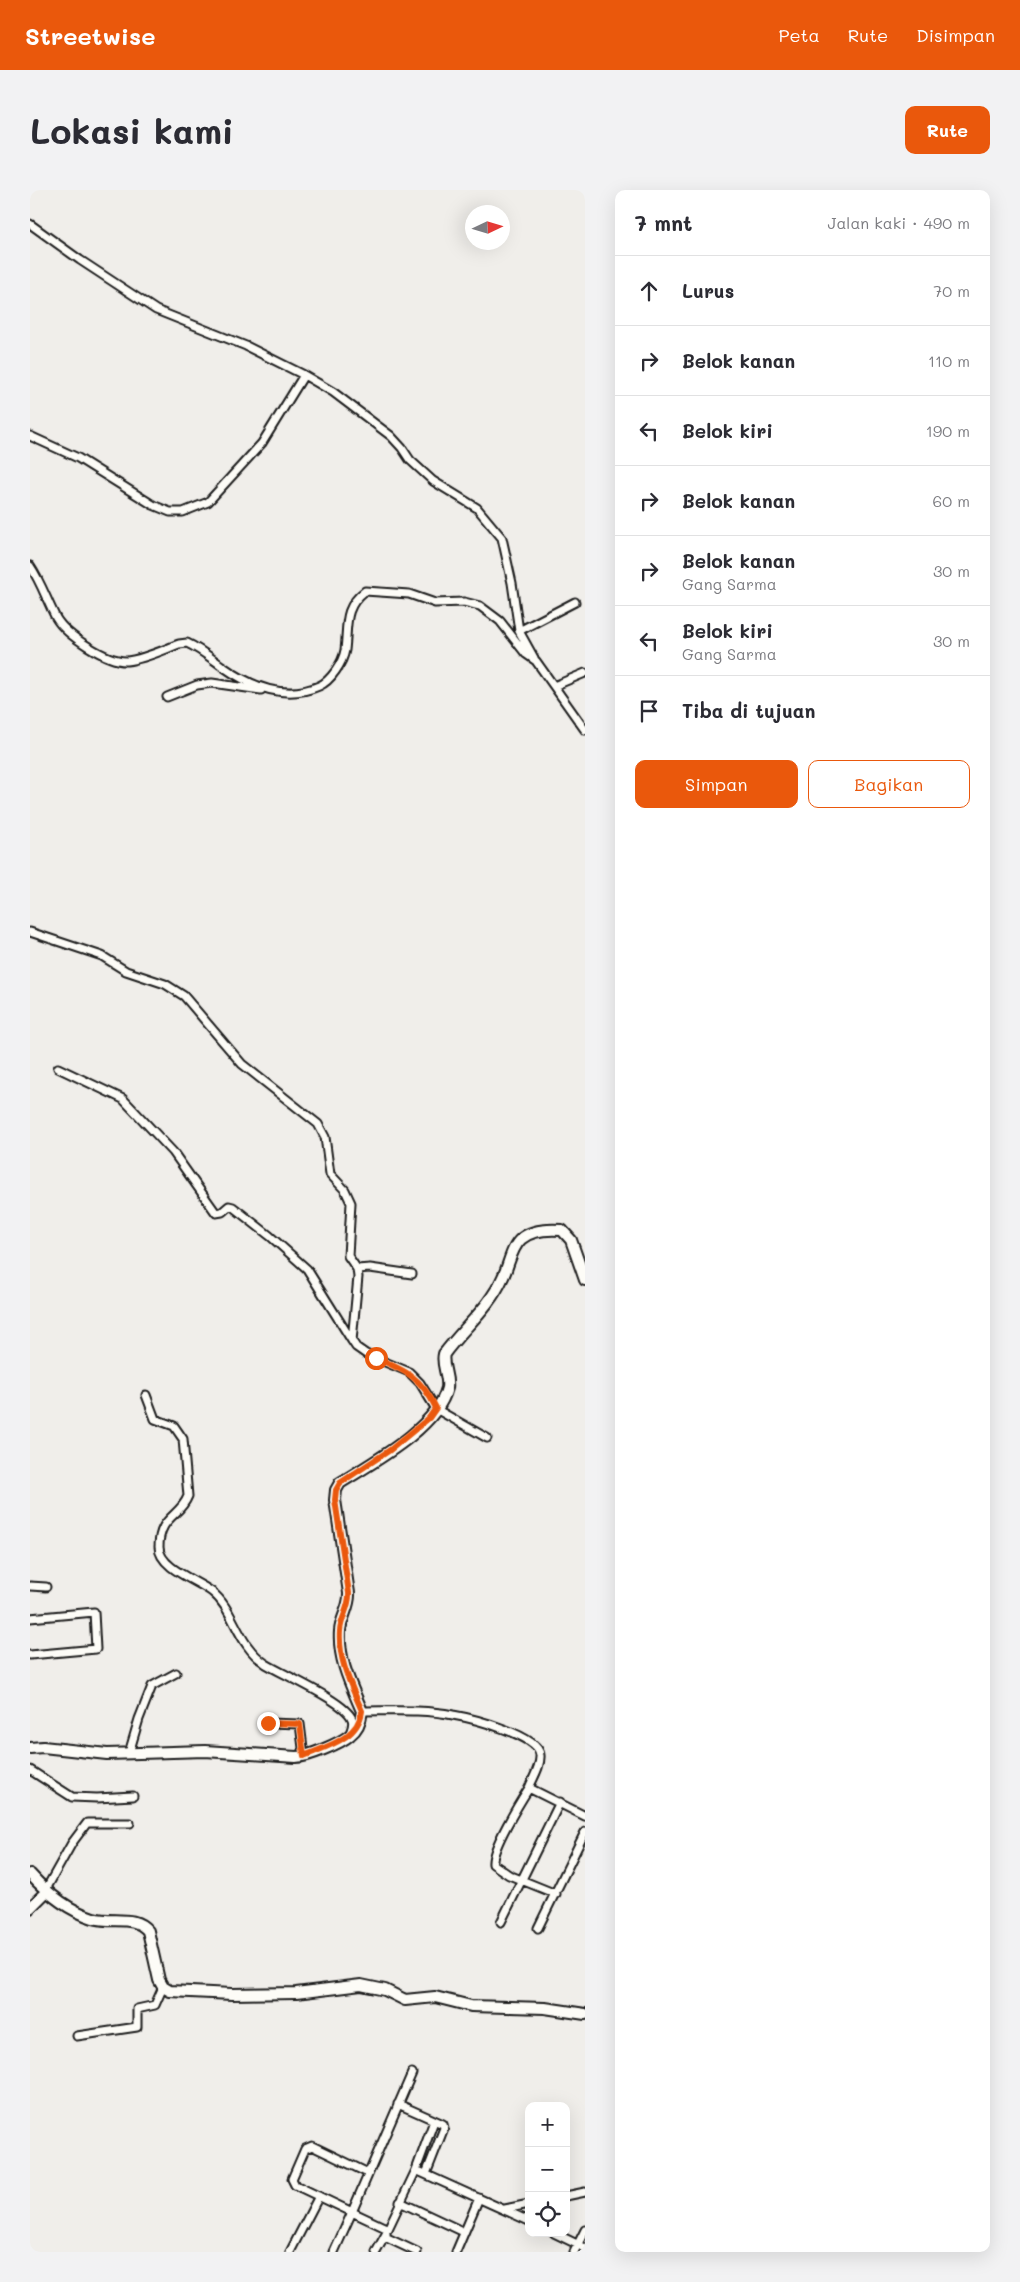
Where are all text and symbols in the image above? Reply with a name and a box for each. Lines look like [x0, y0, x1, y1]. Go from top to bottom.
text: Streetwise [25, 20, 155, 51]
text: Peta [778, 23, 820, 47]
text: Rute [848, 23, 888, 47]
text: Disimpan [916, 23, 995, 47]
button: Rute [905, 106, 990, 154]
text: Lokasi kami [30, 107, 234, 153]
north arrow [465, 205, 510, 250]
text: 7 mnt [635, 209, 692, 236]
text: Jalan kaki · 490 m [828, 212, 970, 233]
icon: ahead [635, 277, 663, 305]
text: Lurus [682, 278, 734, 303]
text: 70 m [933, 280, 970, 301]
icon: right [635, 347, 663, 375]
text: Belok kanan [682, 348, 795, 373]
text: 110 m [928, 350, 970, 371]
icon: left [635, 417, 663, 445]
text: Belok kiri [682, 418, 773, 443]
text: 190 m [926, 420, 970, 441]
icon: right [635, 487, 663, 515]
text: Belok kanan [682, 488, 795, 513]
text: 60 m [933, 490, 970, 511]
text: Belok kanan [682, 548, 795, 573]
icon: right [635, 557, 663, 585]
text: 30 m [933, 560, 970, 581]
text: Gang Sarma [682, 573, 777, 594]
text: Belok kiri [682, 618, 773, 643]
icon: left [635, 627, 663, 655]
text: 30 m [933, 630, 970, 651]
text: Gang Sarma [682, 643, 777, 664]
icon: arrive [635, 697, 663, 725]
text: Tiba di tujuan [682, 698, 815, 723]
button: Simpan [635, 760, 798, 808]
button: Bagikan [808, 760, 970, 808]
route start [365, 1347, 388, 1370]
route end [257, 1712, 280, 1735]
map controls [525, 2102, 570, 2237]
button: + [525, 2102, 570, 2147]
button: − [525, 2147, 570, 2192]
button: locate [525, 2192, 570, 2237]

